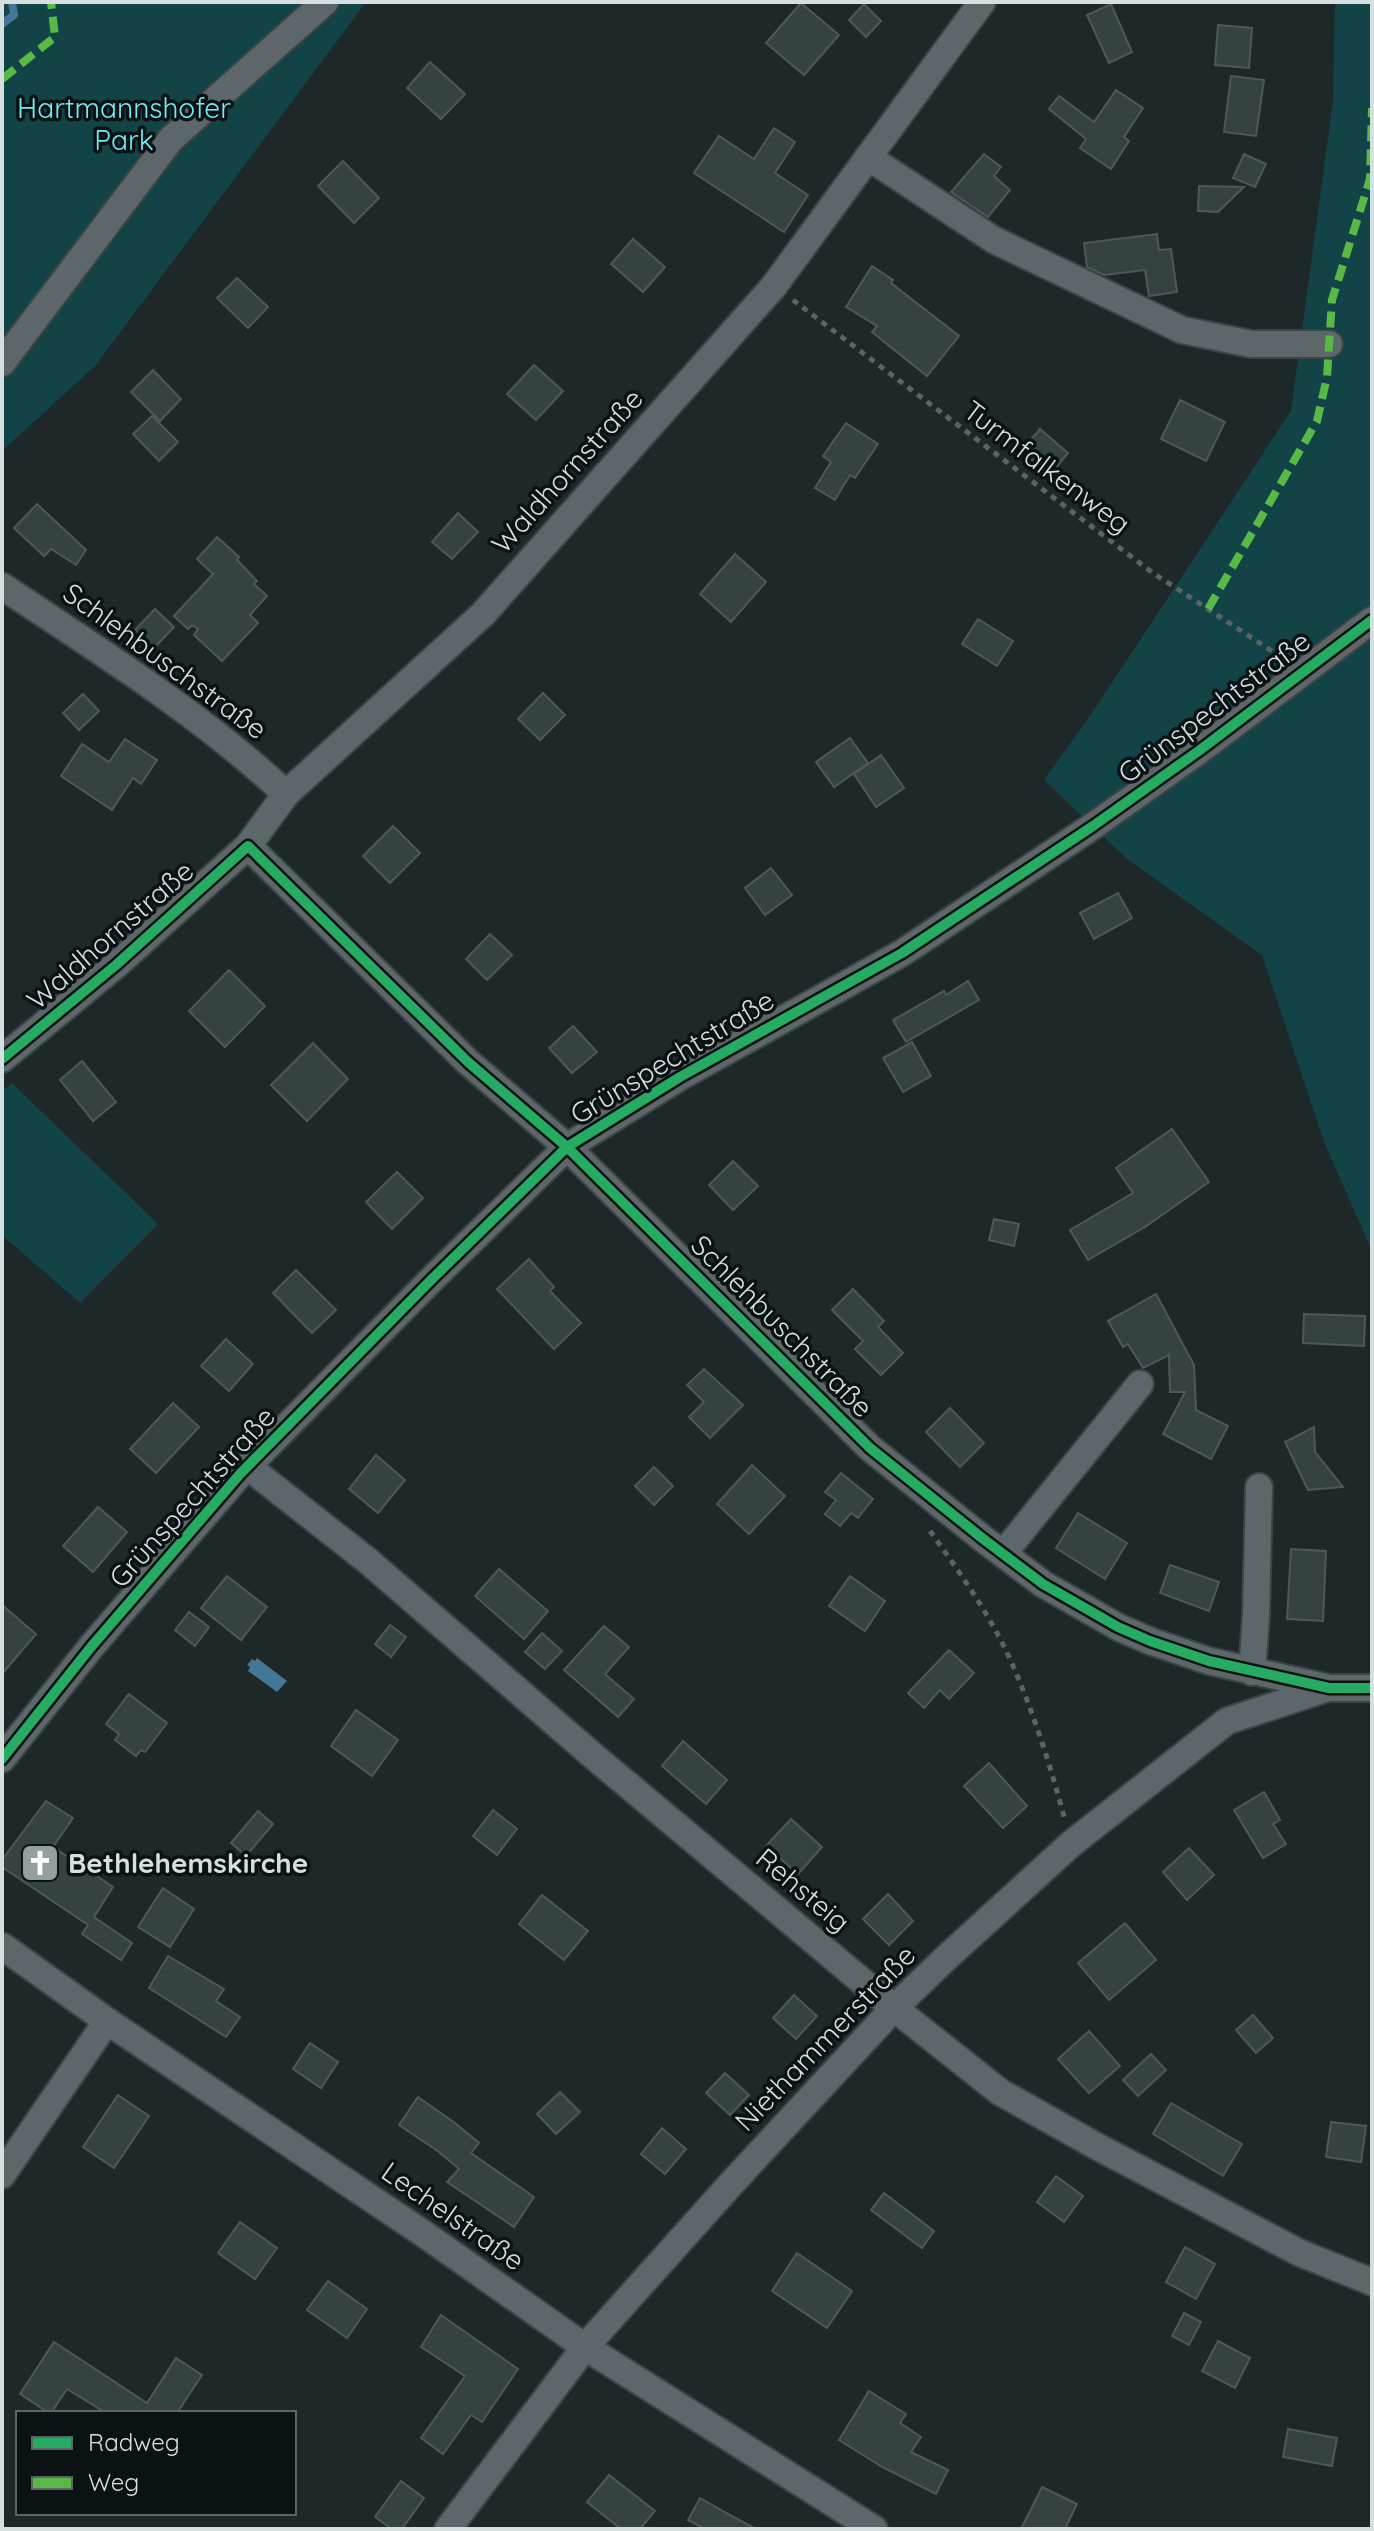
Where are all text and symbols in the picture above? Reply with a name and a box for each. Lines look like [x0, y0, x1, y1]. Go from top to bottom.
park label: Hartmannshofer Park [17, 90, 231, 157]
street label: Waldhornstraße [484, 381, 650, 560]
street label: Turmfalkenweg [957, 392, 1138, 541]
street label: Schlehbuschstraße [57, 575, 274, 746]
street label: Grünspechtstraße [1111, 623, 1317, 790]
street label: Waldhornstraße [19, 853, 200, 1017]
street label: Grünspechtstraße [563, 982, 780, 1131]
street label: Schlehbuschstraße [684, 1227, 881, 1424]
street label: Grünspechtstraße [101, 1399, 282, 1594]
street label: Rehsteig [749, 1840, 858, 1939]
church icon: Bethlehemskirche [19, 1842, 61, 1884]
place label: Bethlehemskirche [68, 1845, 308, 1880]
street label: Niethammerstraße [727, 1937, 922, 2138]
street label: Lechelstraße [375, 2154, 531, 2278]
legend [16, 2411, 296, 2515]
text: Radweg [88, 2427, 180, 2457]
text: Weg [88, 2467, 139, 2497]

